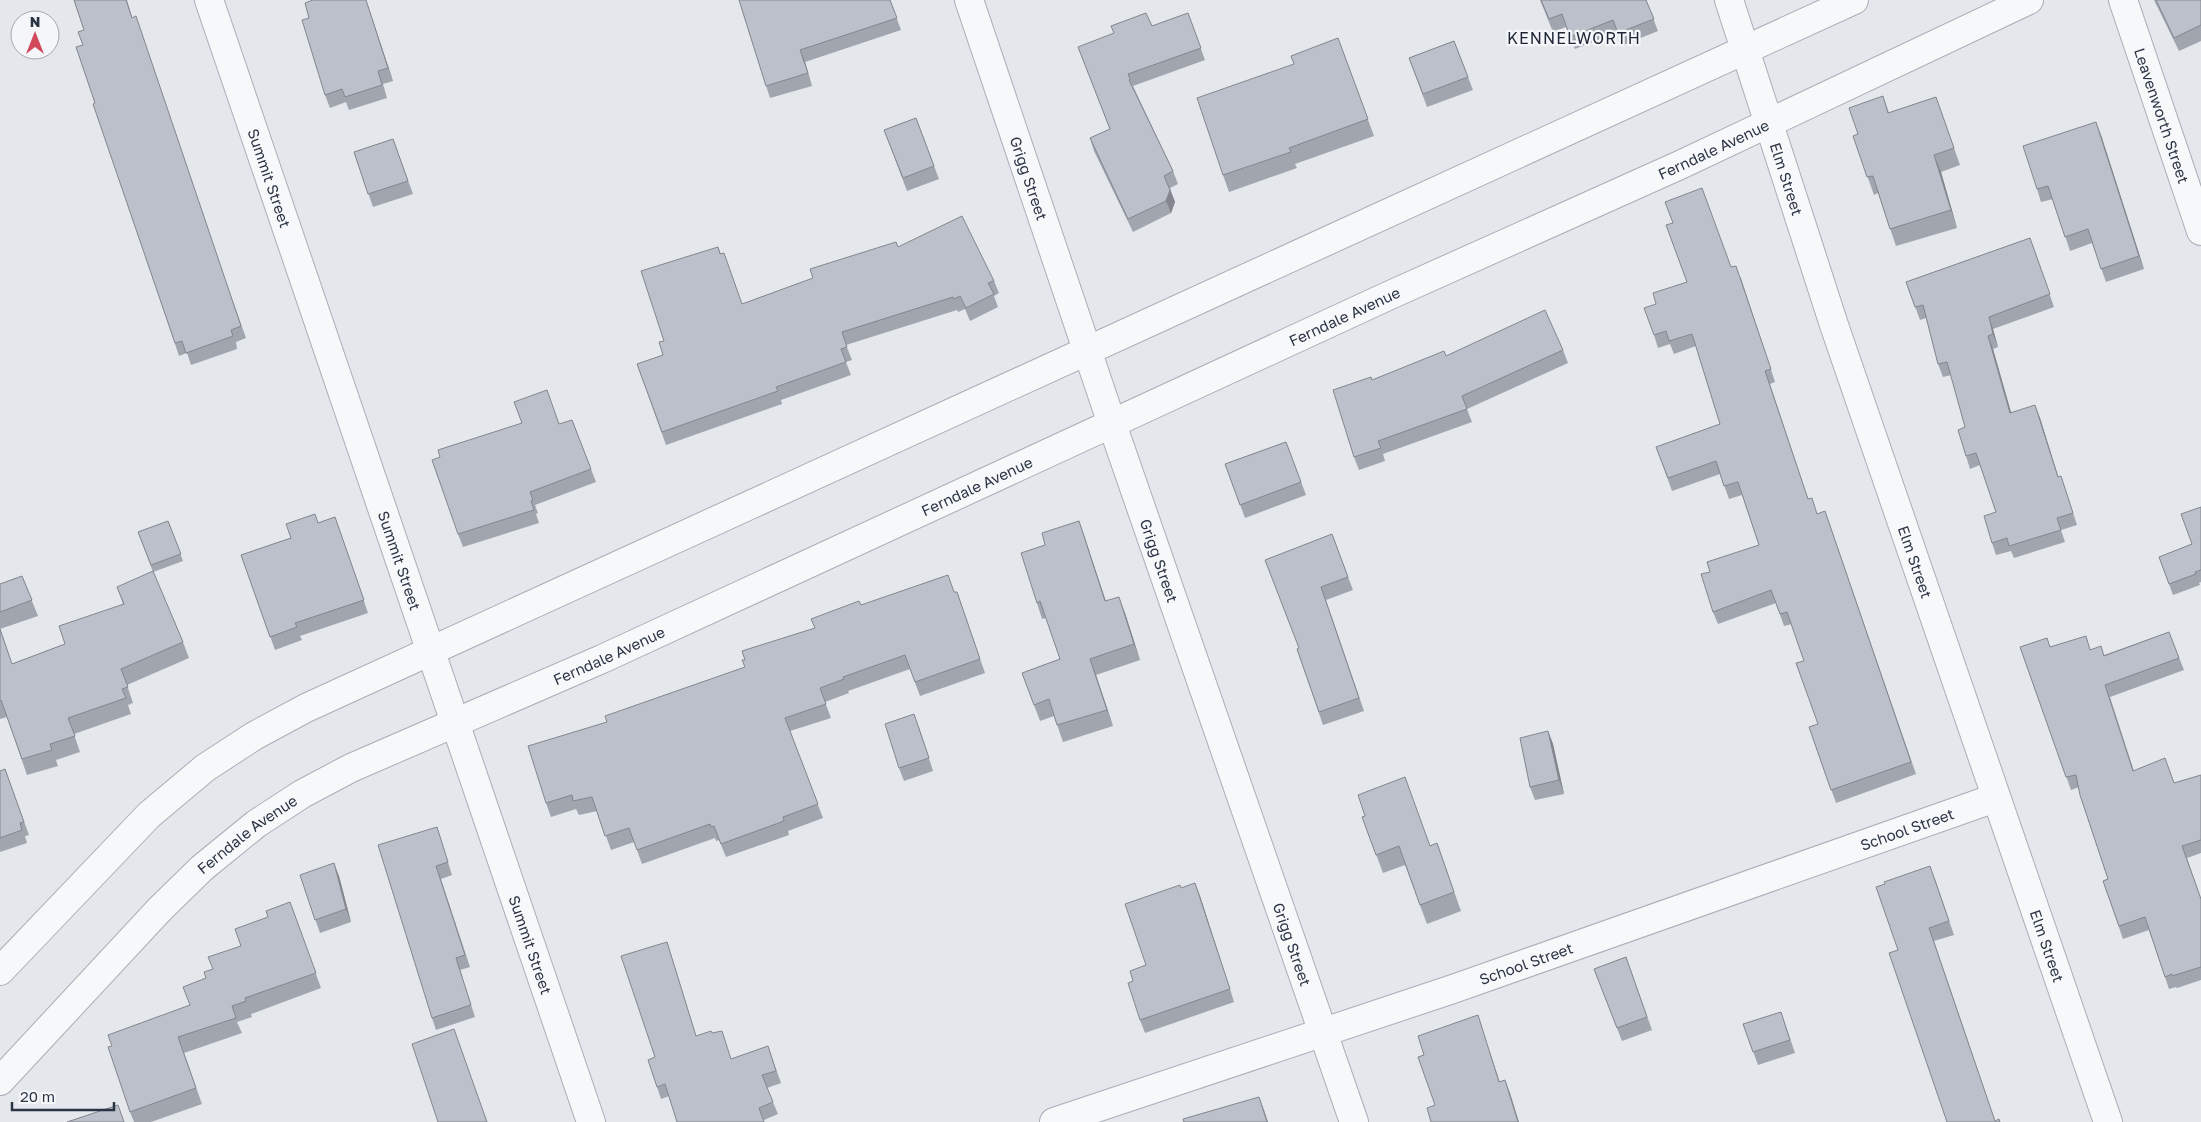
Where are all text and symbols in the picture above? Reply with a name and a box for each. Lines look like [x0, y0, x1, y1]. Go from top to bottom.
north arrow [10, 10, 60, 60]
text: N [30, 13, 40, 30]
district label: KENNELWORTH [1507, 28, 1641, 48]
street label: Leavenworth Street [2131, 46, 2193, 186]
street label: Ferndale Avenue [1655, 115, 1772, 183]
street label: Summit Street [244, 126, 295, 230]
street label: Grigg Street [1007, 134, 1052, 222]
street label: Elm Street [1767, 140, 1807, 218]
street label: Ferndale Avenue [1286, 283, 1403, 350]
street label: Ferndale Avenue [918, 452, 1035, 519]
street label: Summit Street [375, 509, 425, 612]
street label: Grigg Street [1137, 516, 1182, 605]
street label: Elm Street [1895, 523, 1936, 600]
street label: Ferndale Avenue [550, 622, 668, 688]
street label: Ferndale Avenue [193, 791, 300, 877]
street label: School Street [1858, 804, 1956, 854]
street label: Summit Street [505, 893, 556, 997]
street label: Grigg Street [1270, 900, 1315, 988]
street label: Elm Street [2027, 907, 2068, 984]
street label: School Street [1477, 938, 1575, 988]
scale bar [12, 1080, 115, 1112]
text: 20 m [20, 1087, 55, 1105]

